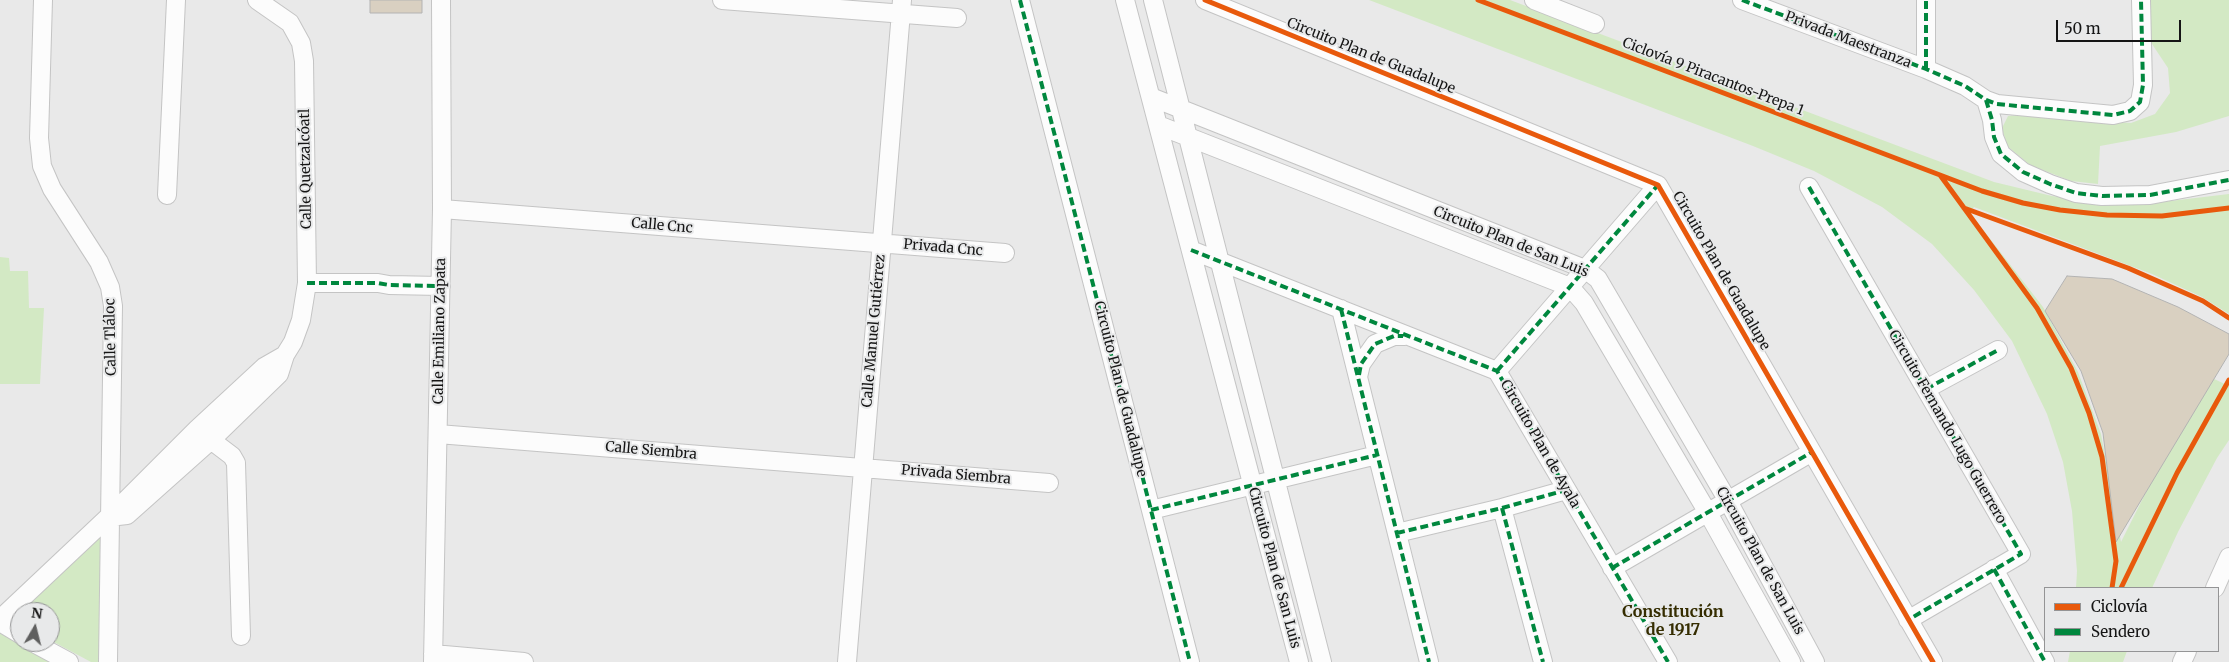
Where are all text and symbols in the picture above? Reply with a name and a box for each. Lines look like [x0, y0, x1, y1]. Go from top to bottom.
street label: Privada Maestranza [1782, 8, 1914, 72]
scale bar [2059, 10, 2184, 42]
street label: Circuito Plan de Guadalupe [1284, 14, 1458, 98]
text: 50 m [2064, 19, 2101, 38]
street label: Ciclovía 9 Piracantos-Prepa 1 [1620, 35, 1806, 119]
street label: Calle Quetzalcóatl [297, 109, 315, 229]
street label: Circuito Plan de Guadalupe [1669, 189, 1773, 353]
street label: Circuito Plan de San Luis [1431, 203, 1591, 281]
street label: Calle Cnc [631, 215, 693, 237]
street label: Privada Cnc [903, 236, 983, 260]
street label: Calle Manuel Gutiérrez [859, 254, 889, 408]
street label: Calle Emiliano Zapata [430, 258, 450, 404]
street label: Calle Tláloc [102, 298, 120, 376]
street label: Circuito Plan de Guadalupe [1090, 299, 1150, 479]
street label: Circuito Fernando Lugo Guerrero [1885, 327, 2009, 527]
street label: Circuito Plan de Ayala [1496, 377, 1584, 511]
street label: Calle Siembra [605, 439, 697, 463]
street label: Privada Siembra [900, 462, 1012, 488]
street label: Circuito Plan de San Luis [1712, 484, 1808, 638]
street label: Circuito Plan de San Luis [1244, 486, 1304, 650]
legend [2044, 587, 2219, 652]
text: Ciclovía [2091, 597, 2148, 616]
north arrow [10, 602, 60, 652]
district label: Constitución de 1917 [1622, 602, 1724, 640]
text: N [30, 603, 44, 623]
text: Sendero [2091, 622, 2150, 641]

